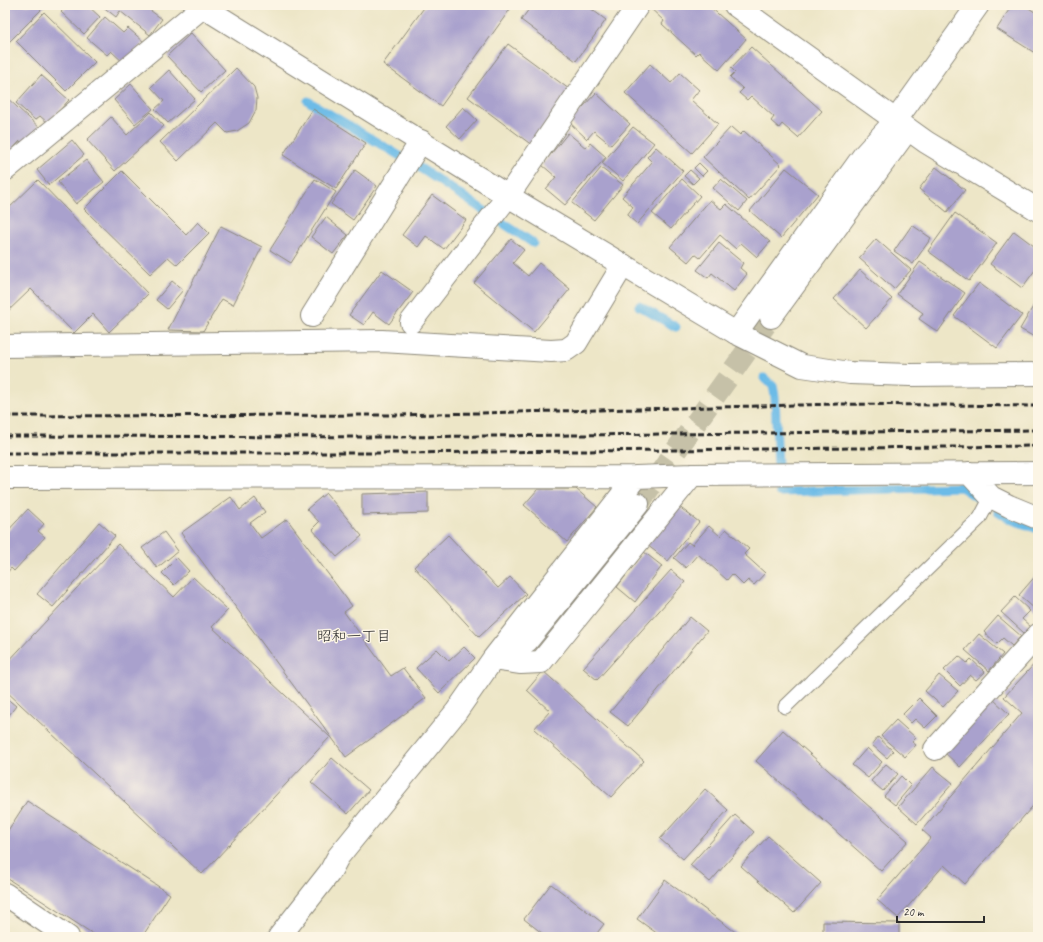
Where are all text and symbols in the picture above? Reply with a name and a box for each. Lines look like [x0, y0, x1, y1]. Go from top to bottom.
district label: 昭和一丁目 [316, 627, 392, 646]
scale bar [897, 898, 984, 924]
text: 20 m [903, 904, 925, 920]

